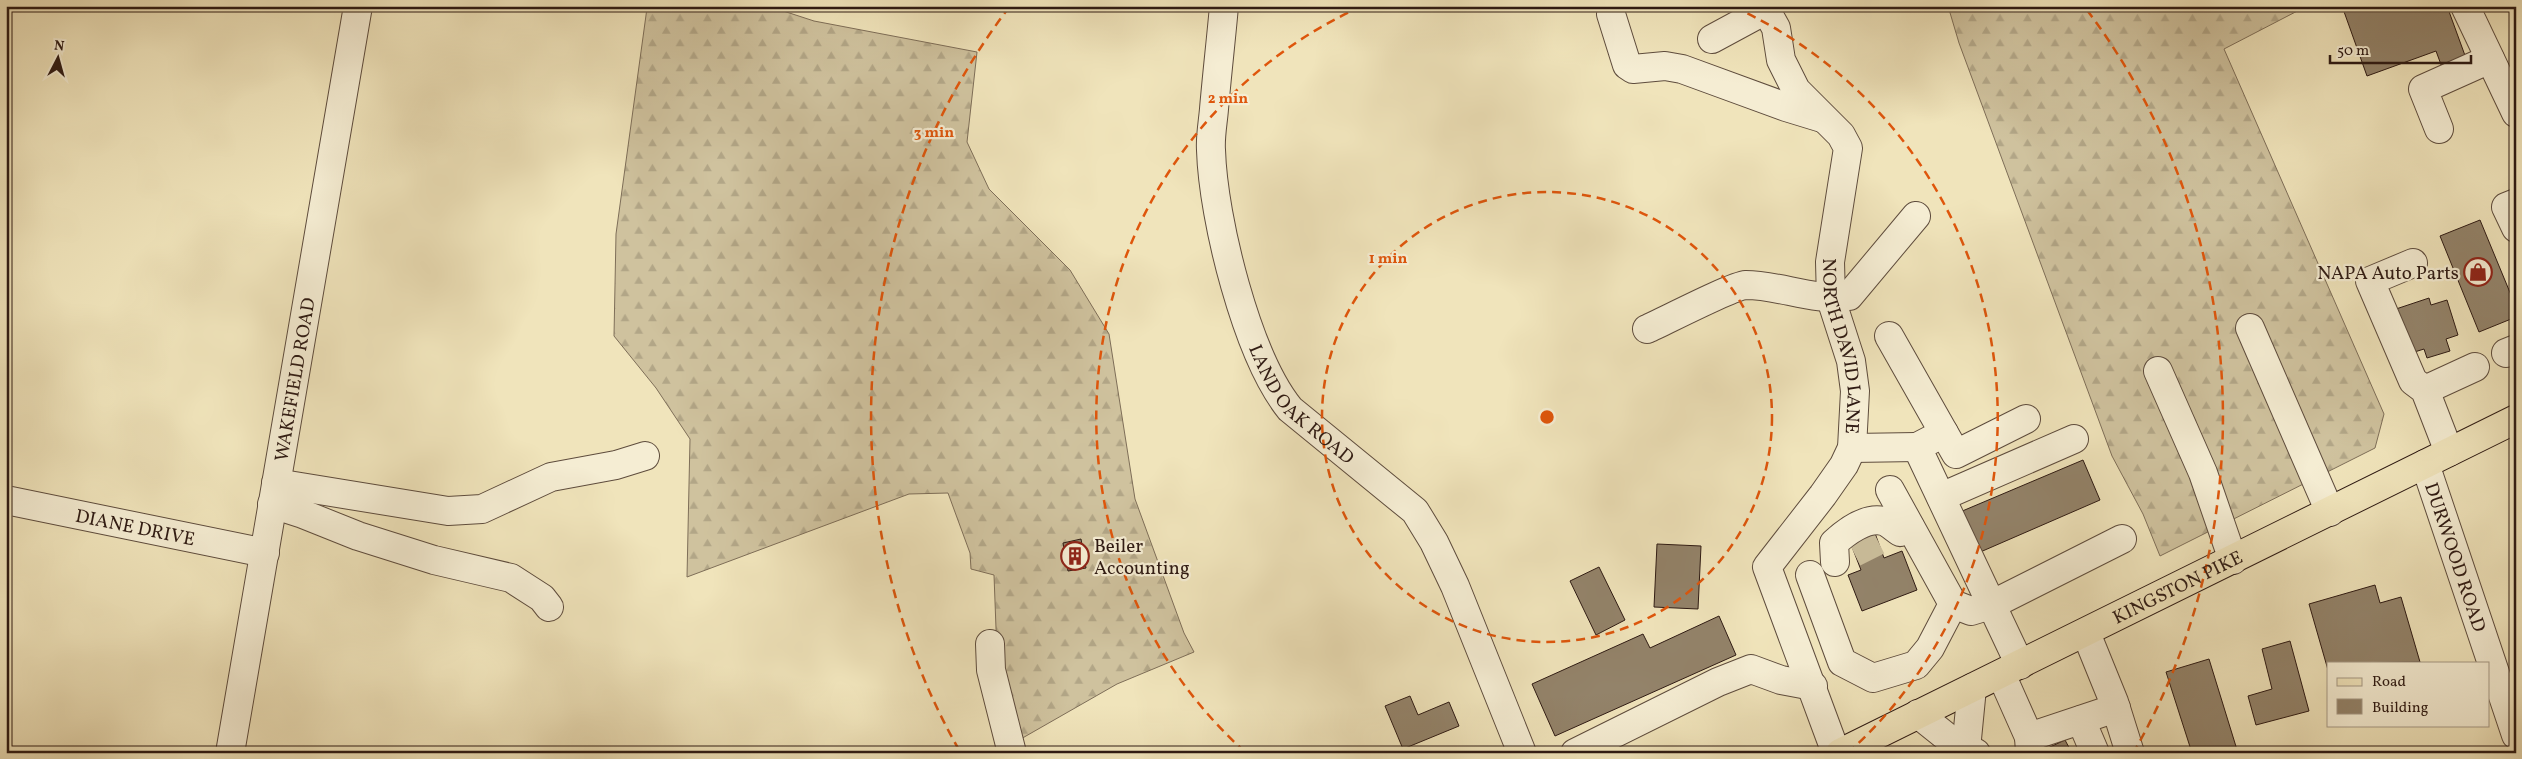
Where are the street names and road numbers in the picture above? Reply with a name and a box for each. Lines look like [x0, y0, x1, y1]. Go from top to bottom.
street label: NORTH DAVID LANE [1815, 258, 1866, 435]
street label: WAKEFIELD ROAD [269, 296, 323, 464]
street label: LAND OAK ROAD [1241, 341, 1359, 471]
street label: DURWOOD ROAD [2417, 479, 2492, 636]
street label: DIANE DRIVE [73, 504, 197, 553]
street label: KINGSTON PIKE [2108, 545, 2247, 631]

